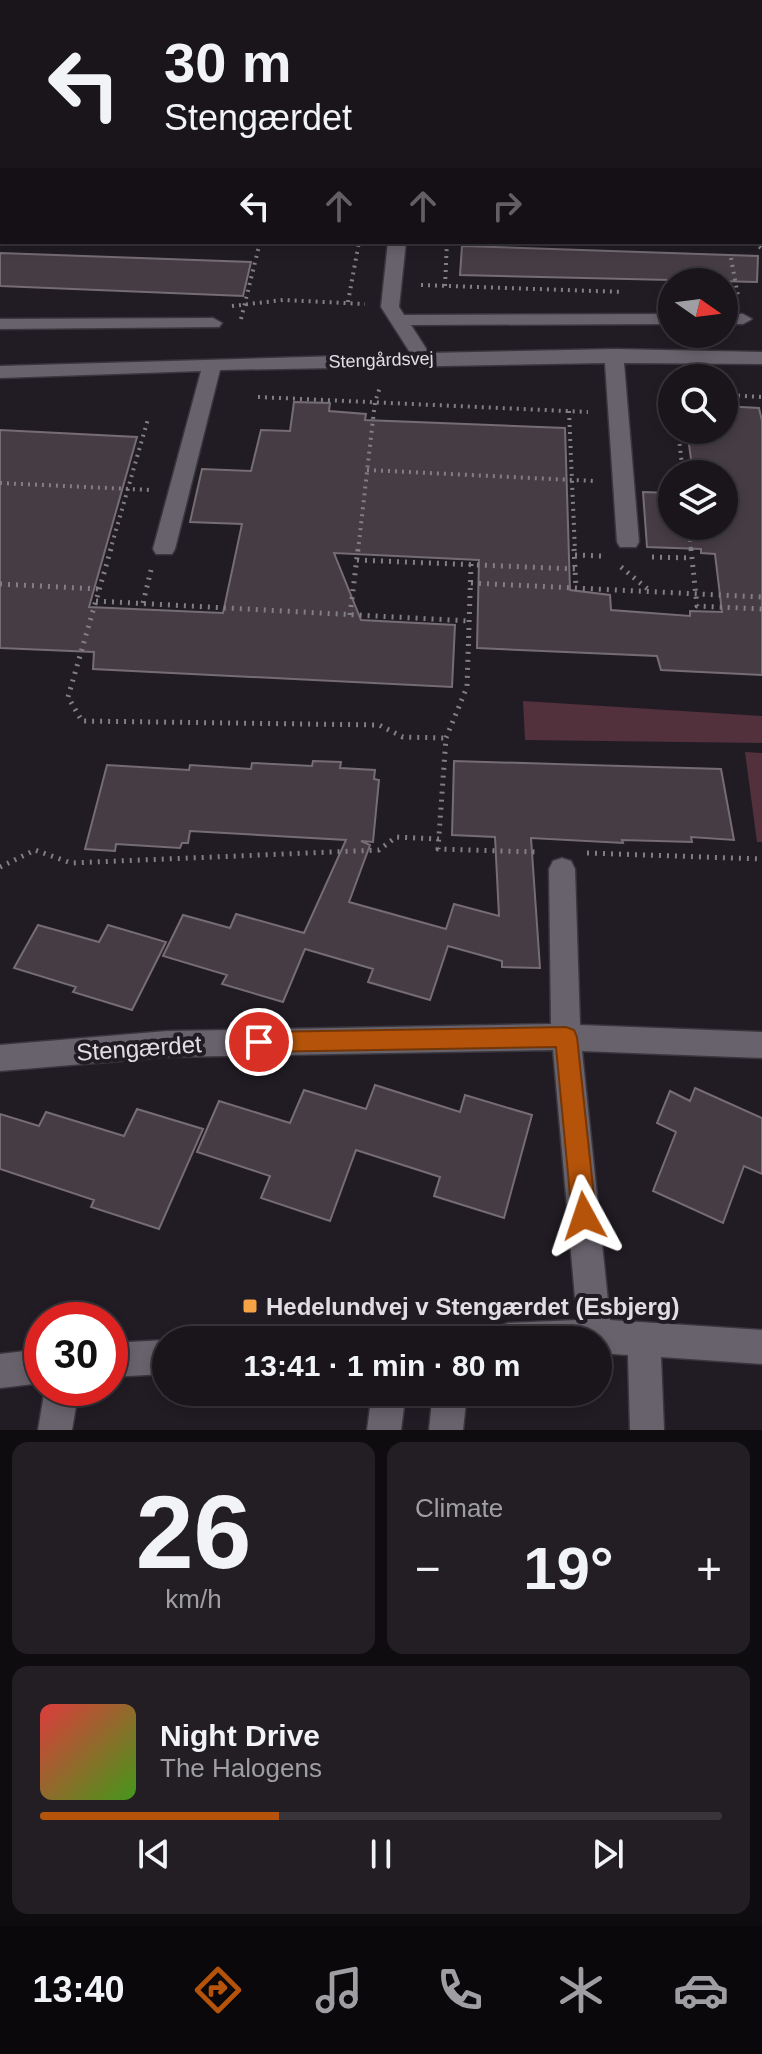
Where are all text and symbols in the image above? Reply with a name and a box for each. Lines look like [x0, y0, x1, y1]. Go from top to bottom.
text: 30 m [164, 31, 292, 94]
icon: left [32, 32, 136, 136]
text: Stengærdet [164, 97, 352, 138]
icon: left [233, 184, 277, 228]
icon: ahead [317, 184, 361, 228]
icon: ahead [401, 184, 445, 228]
icon: right [485, 184, 529, 228]
north arrow [658, 268, 738, 348]
map controls [658, 268, 738, 540]
street label: Stengårdsvej [328, 348, 434, 372]
button: search [658, 364, 738, 444]
button: layers [658, 460, 738, 540]
pin [225, 1008, 293, 1076]
icon: arrive [237, 1020, 281, 1064]
street label: Stengærdet [76, 1030, 203, 1066]
position arrow [542, 1174, 626, 1258]
place label: Hedelundvej v Stengærdet (Esbjerg) [266, 1293, 679, 1320]
marker: Hedelundvej v Stengærdet (Esbjerg) [241, 1297, 259, 1315]
speed limit sign: 30 [24, 1302, 128, 1406]
text: 13:41 · 1 min · 80 m [244, 1349, 520, 1382]
text: 26 [136, 1474, 251, 1590]
text: Climate [415, 1493, 503, 1523]
text: 19° [523, 1535, 614, 1602]
text: − [415, 1544, 441, 1593]
text: + [696, 1544, 722, 1593]
text: km/h [165, 1584, 222, 1614]
text: Night Drive [160, 1719, 320, 1752]
text: The Halogens [160, 1753, 322, 1783]
icon: previous [132, 1832, 176, 1876]
icon: pause [359, 1832, 403, 1876]
icon: next [586, 1832, 630, 1876]
icon: directions [190, 1962, 246, 2018]
icon: music [311, 1962, 367, 2018]
icon: phone [432, 1962, 488, 2018]
icon: climate [553, 1962, 609, 2018]
icon: car [673, 1962, 729, 2018]
text: 13:40 [32, 1969, 125, 2010]

